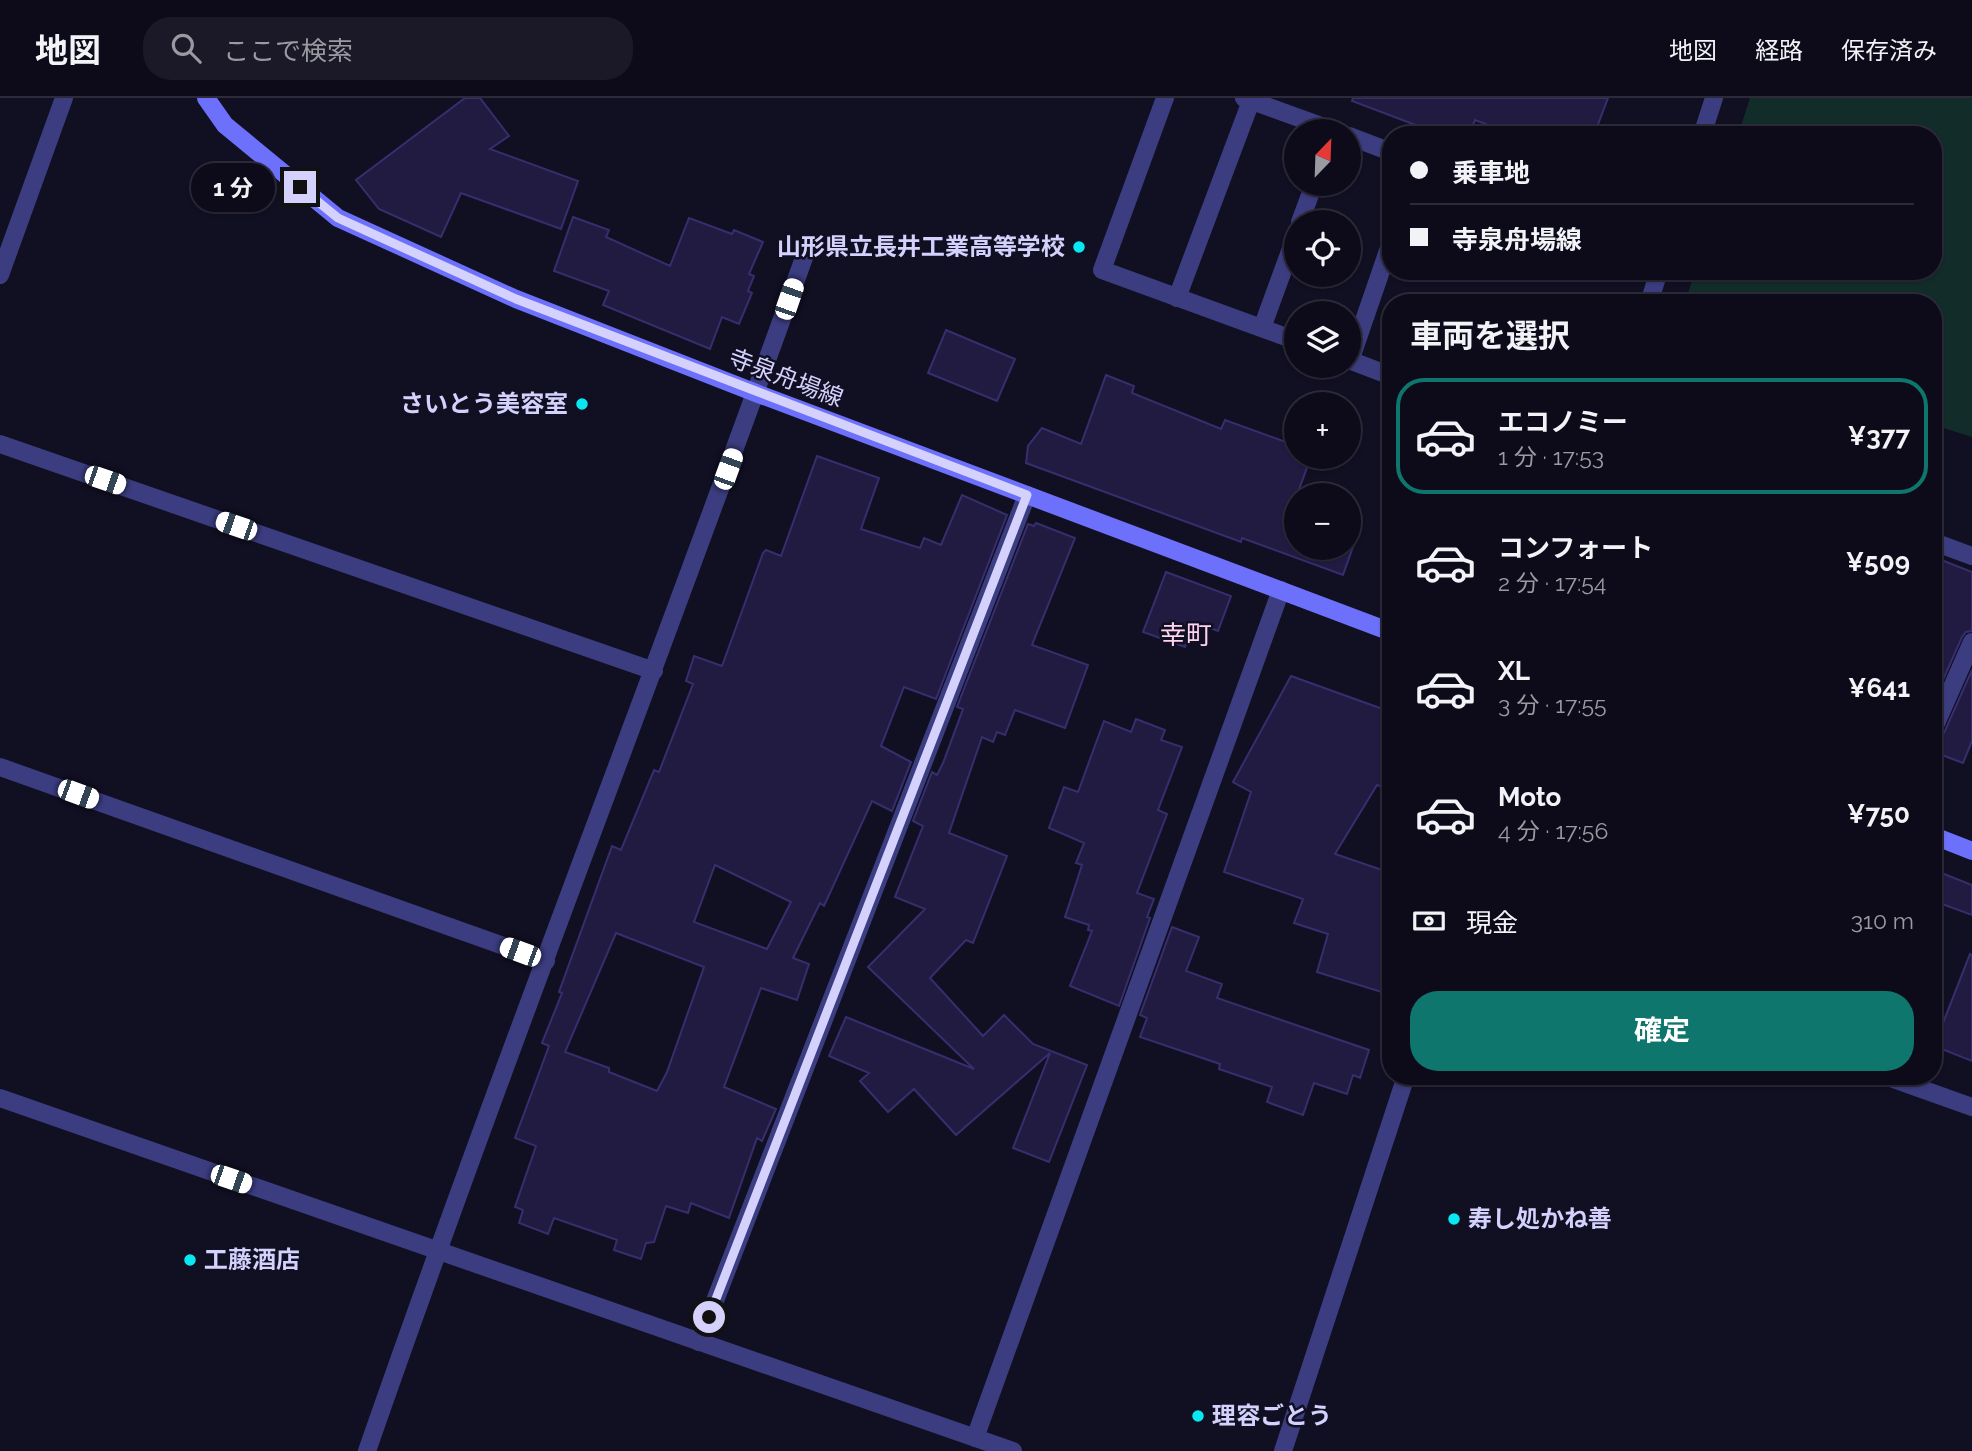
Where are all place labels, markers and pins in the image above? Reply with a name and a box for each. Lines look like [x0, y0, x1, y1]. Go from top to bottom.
place label: 山形県立長井工業高等学校 [777, 232, 1065, 261]
marker: 山形県立長井工業高等学校 [1071, 239, 1087, 255]
place label: さいとう美容室 [400, 389, 568, 418]
marker: さいとう美容室 [574, 396, 590, 412]
place label: 寿し処かね善 [1468, 1204, 1612, 1233]
marker: 寿し処かね善 [1446, 1211, 1462, 1227]
place label: 工藤酒店 [204, 1245, 300, 1274]
marker: 工藤酒店 [182, 1252, 198, 1268]
place label: 理容ごとう [1212, 1401, 1332, 1430]
marker: 理容ごとう [1190, 1408, 1206, 1424]

